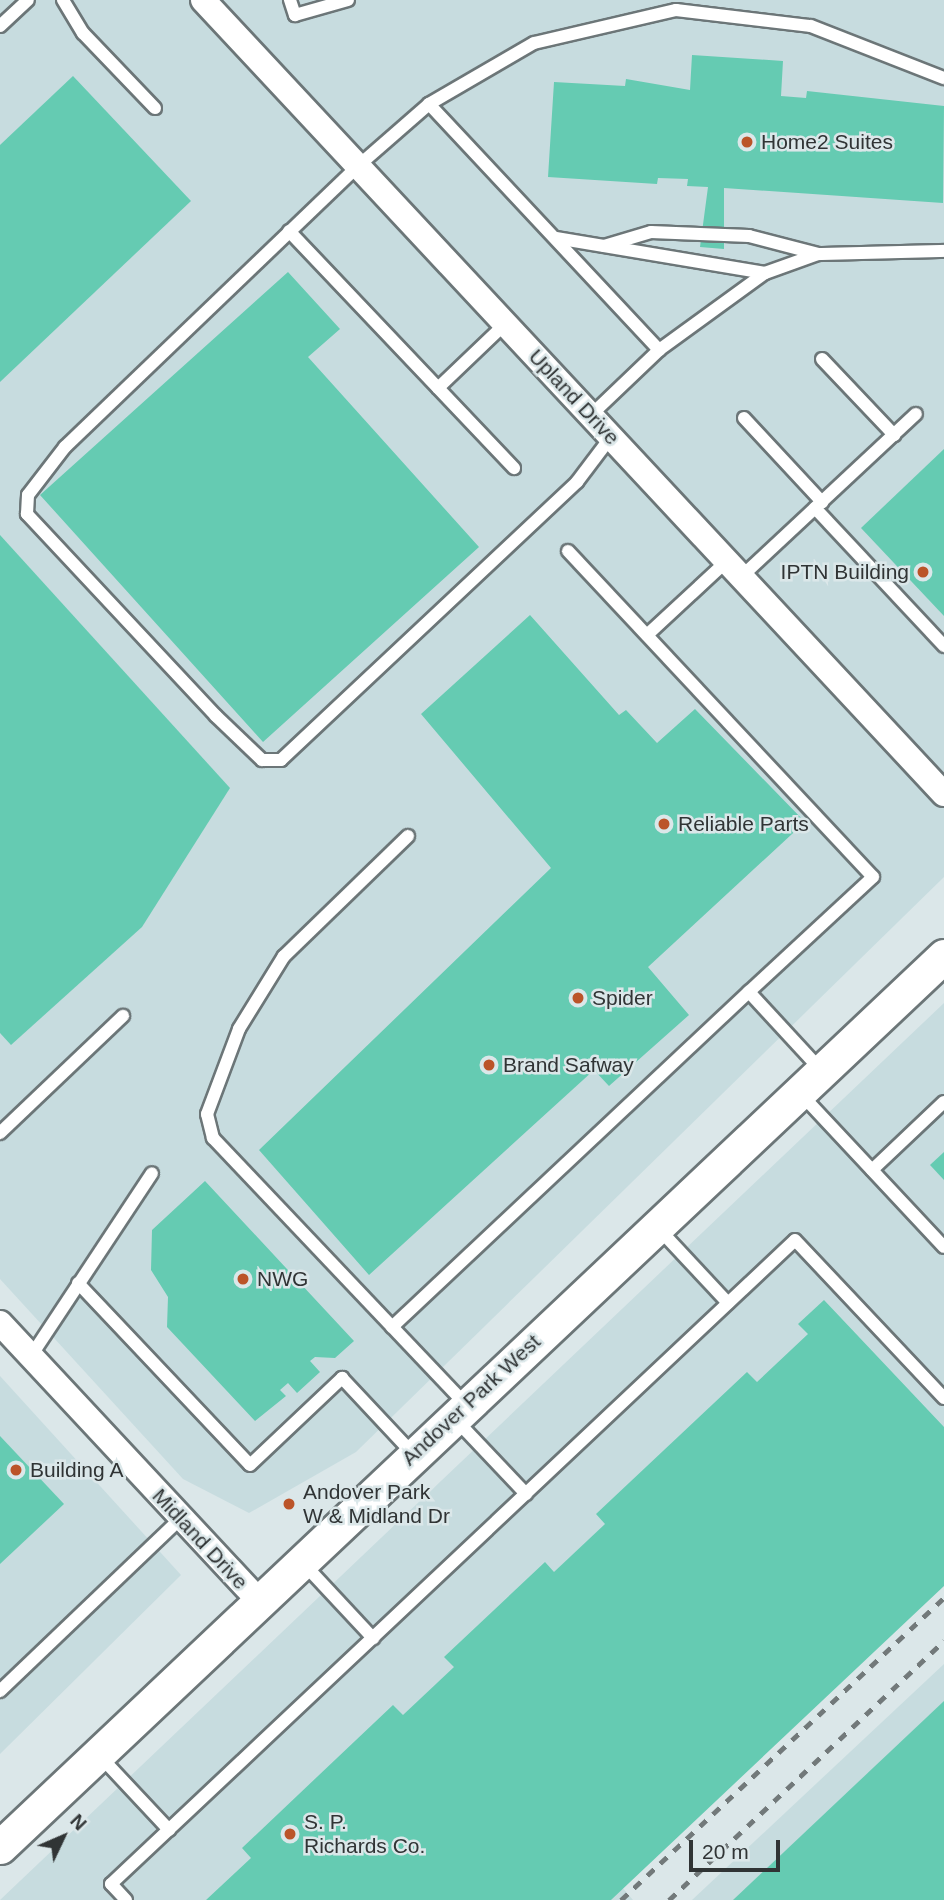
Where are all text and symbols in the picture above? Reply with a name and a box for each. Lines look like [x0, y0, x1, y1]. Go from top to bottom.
place label: Home2 Suites [761, 129, 893, 155]
marker: Home2 Suites [739, 134, 755, 150]
street label: Upland Drive [523, 344, 625, 450]
place label: IPTN Building [781, 559, 909, 585]
marker: IPTN Building [915, 564, 931, 580]
place label: Reliable Parts [678, 811, 809, 837]
marker: Reliable Parts [656, 816, 672, 832]
place label: Spider [592, 985, 653, 1011]
marker: Spider [570, 990, 586, 1006]
place label: Brand Safway [503, 1052, 634, 1078]
marker: Brand Safway [481, 1057, 497, 1073]
place label: NWG [257, 1266, 308, 1292]
marker: NWG [235, 1271, 251, 1287]
street label: Andover Park West [396, 1329, 546, 1471]
place label: Building A [30, 1457, 125, 1483]
marker: Building A [8, 1462, 24, 1478]
place label: Andover Park W & Midland Dr [303, 1479, 450, 1529]
street label: Midland Drive [147, 1483, 253, 1595]
marker: Andover Park W & Midland Dr [281, 1496, 297, 1512]
north arrow [28, 1802, 98, 1872]
place label: S. P. Richards Co. [304, 1809, 425, 1859]
text: N [66, 1810, 91, 1834]
marker: S. P. Richards Co. [282, 1826, 298, 1842]
scale bar [692, 1826, 783, 1870]
text: 20 m [702, 1840, 749, 1863]

